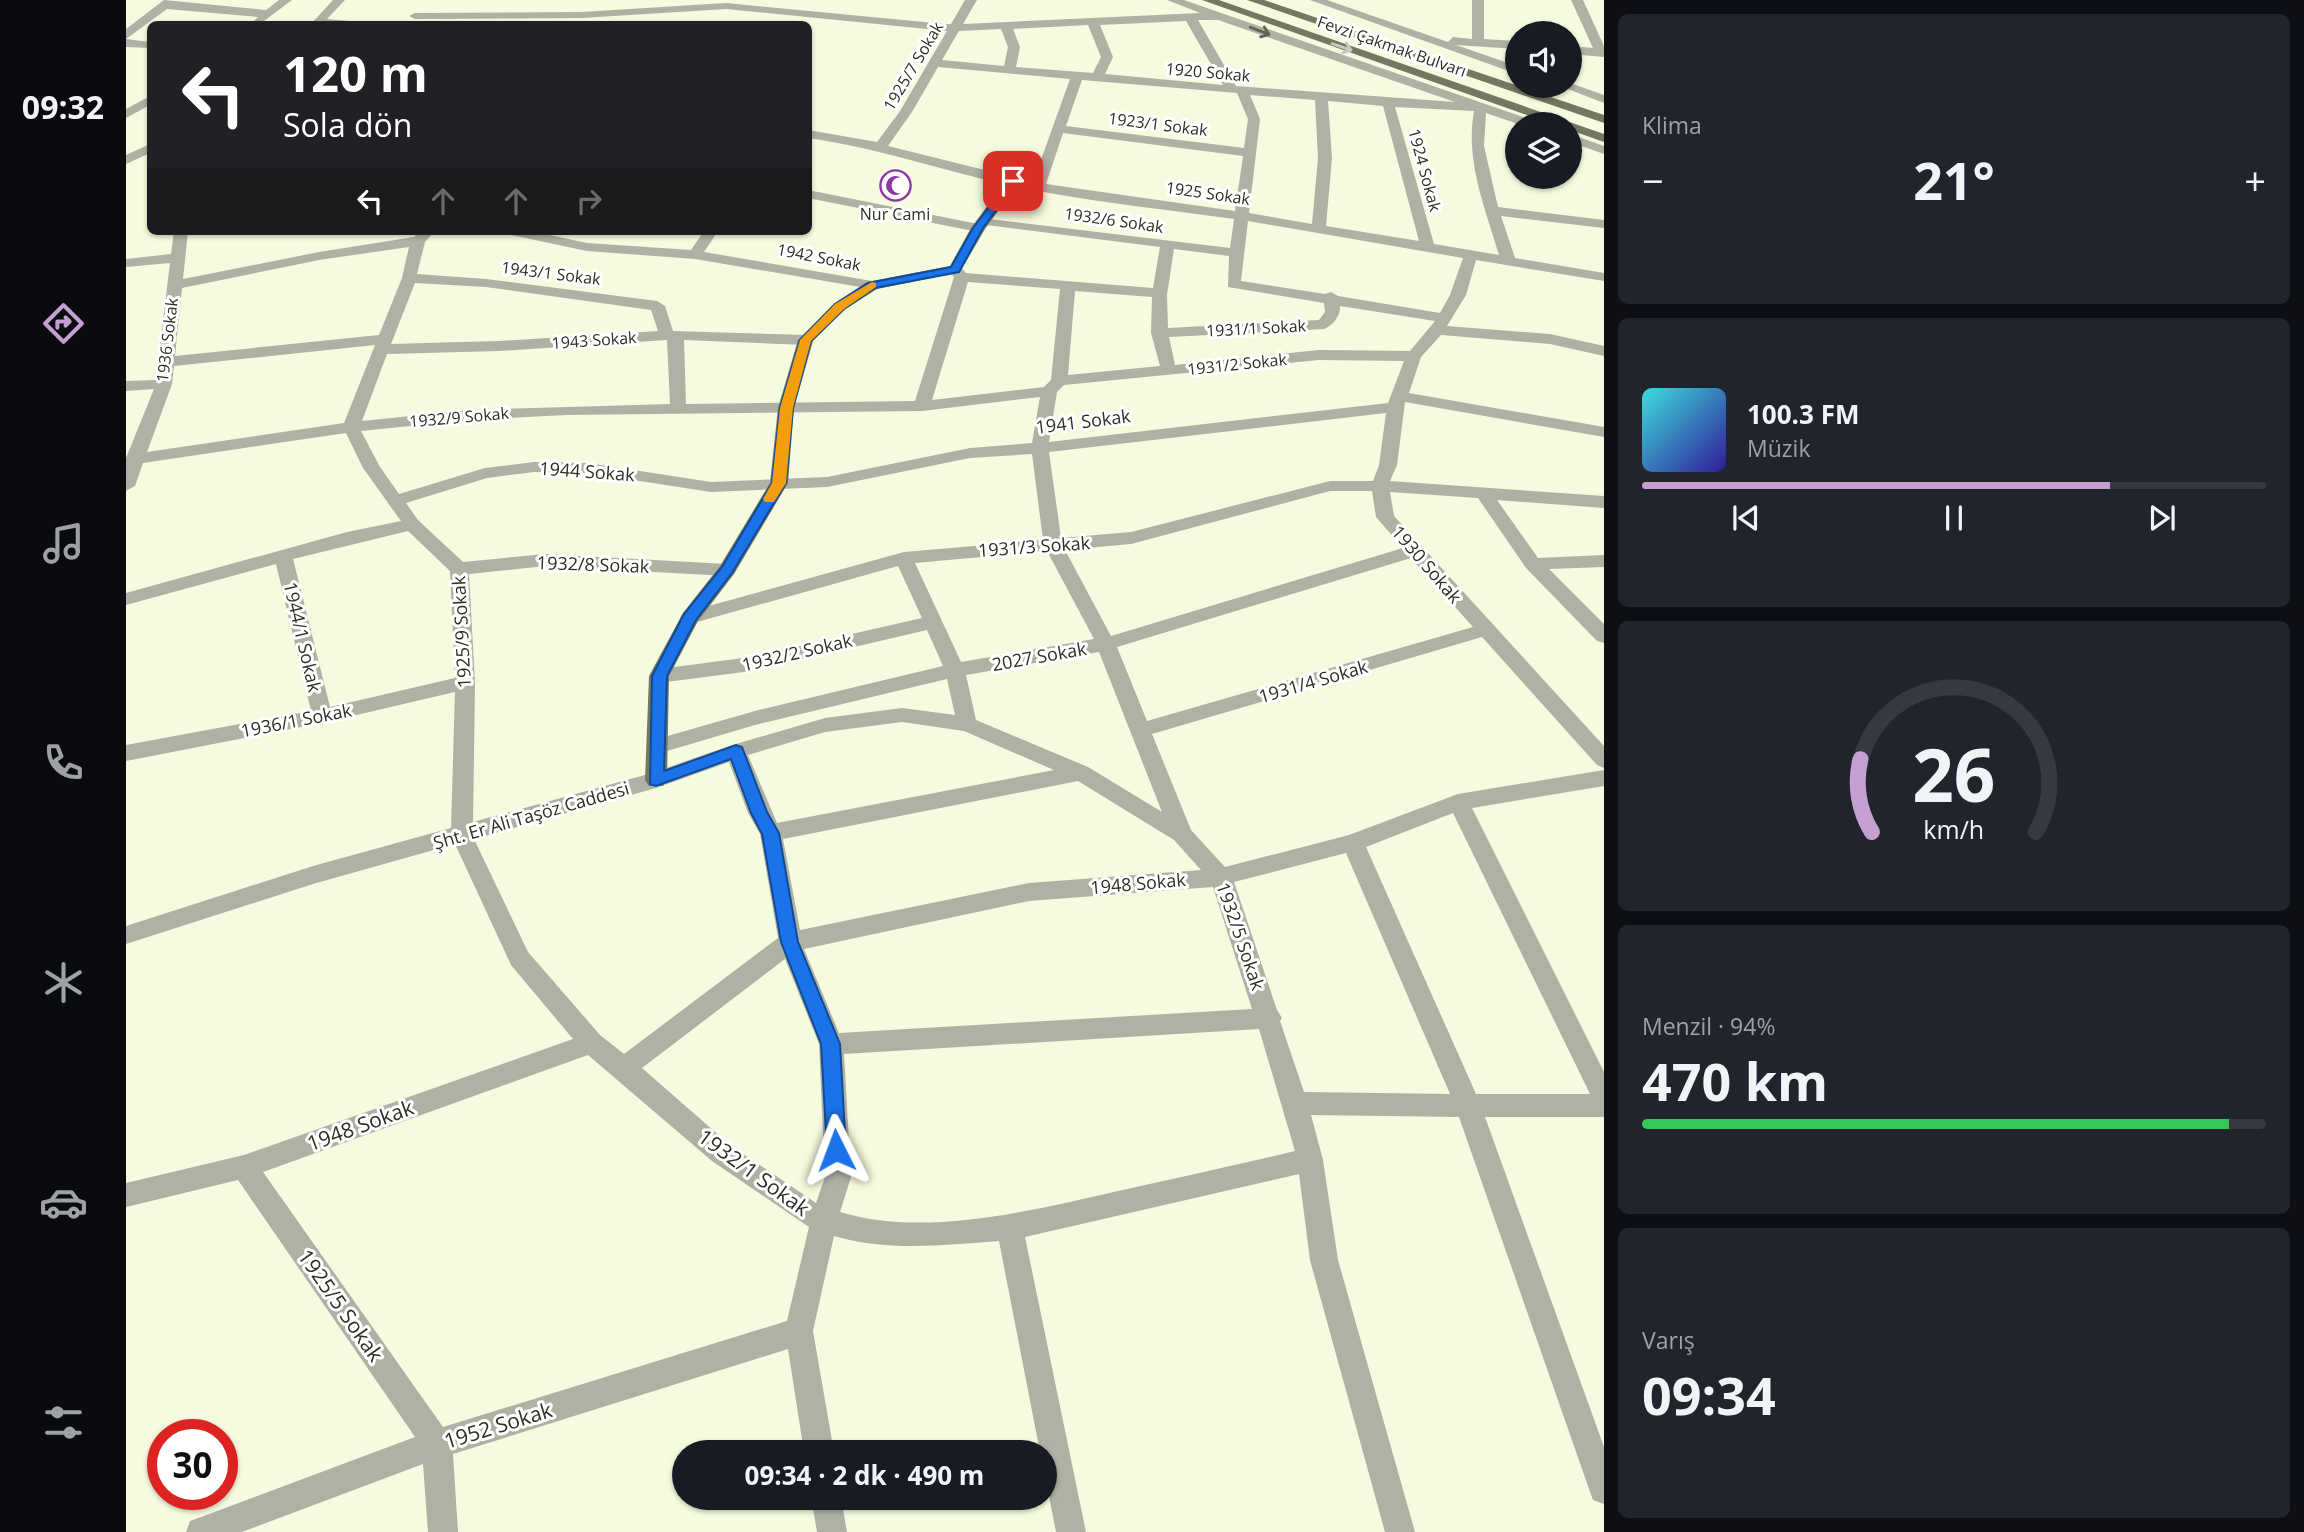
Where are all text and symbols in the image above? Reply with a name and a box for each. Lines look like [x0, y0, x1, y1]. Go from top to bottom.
street label: Fevzi Çakmak Bulvarı [1315, 10, 1469, 82]
street label: 1925/7 Sokak [878, 17, 948, 114]
map controls [1505, 21, 1582, 189]
button: sound [1505, 21, 1582, 98]
one-way arrow [1249, 26, 1271, 39]
text: 120 m [283, 40, 428, 106]
one-way arrow [1330, 42, 1352, 54]
icon: left [168, 49, 259, 140]
street label: 1920 Sokak [1165, 57, 1252, 87]
text: 09:32 [22, 85, 104, 128]
text: Sola dön [283, 103, 412, 146]
street label: 1923/1 Sokak [1107, 107, 1209, 141]
text: Klima [1642, 109, 1702, 141]
button: layers [1505, 112, 1582, 189]
street label: 1924 Sokak [1403, 126, 1447, 214]
text: 21° [1913, 144, 1995, 215]
pin [983, 151, 1043, 211]
text: − [1642, 154, 1664, 206]
text: + [2244, 154, 2266, 206]
icon: arrive [994, 162, 1032, 200]
mosque icon: Nur Cami [878, 168, 912, 202]
street label: 1925 Sokak [1164, 176, 1252, 210]
icon: left [351, 182, 389, 220]
icon: ahead [424, 182, 462, 220]
icon: ahead [497, 182, 535, 220]
icon: right [570, 182, 608, 220]
street label: 1932/6 Sokak [1063, 202, 1166, 238]
place label: Nur Cami [860, 203, 930, 225]
street label: 1942 Sokak [775, 238, 863, 276]
street label: 1943/1 Sokak [500, 256, 602, 290]
street label: 1936 Sokak [151, 296, 183, 383]
icon: directions [39, 299, 88, 348]
street label: 1931/1 Sokak [1206, 314, 1307, 342]
street label: 1943 Sokak [551, 326, 638, 354]
street label: 1931/2 Sokak [1186, 348, 1288, 380]
text: 100.3 FM [1747, 396, 1859, 432]
street label: 1932/9 Sokak [408, 402, 510, 432]
street label: 1941 Sokak [1034, 403, 1132, 439]
text: Müzik [1747, 432, 1810, 464]
street label: 1944 Sokak [539, 456, 636, 486]
icon: previous [1727, 499, 1765, 537]
icon: pause [1935, 499, 1973, 537]
icon: next [2143, 499, 2181, 537]
icon: music [39, 519, 88, 568]
street label: 1930 Sokak [1387, 520, 1468, 608]
street label: 1931/3 Sokak [977, 530, 1091, 562]
street label: 1932/8 Sokak [536, 550, 650, 578]
street label: 1925/9 Sokak [446, 575, 476, 689]
street label: 1944/1 Sokak [279, 580, 327, 695]
street label: 1932/2 Sokak [740, 628, 855, 676]
street label: 2027 Sokak [990, 636, 1089, 676]
street label: 1931/4 Sokak [1256, 654, 1371, 708]
street label: 1936/1 Sokak [239, 697, 354, 742]
text: 26 [1912, 724, 1996, 823]
icon: phone [39, 738, 88, 787]
street label: Şht. Er Ali Taşöz Caddesi [430, 775, 632, 855]
text: km/h [1924, 812, 1984, 846]
street label: 1948 Sokak [1089, 867, 1187, 899]
street label: 1932/5 Sokak [1211, 879, 1271, 994]
icon: climate [39, 958, 88, 1007]
text: Menzil · 94% [1642, 1010, 1775, 1042]
text: 470 km [1642, 1045, 1828, 1116]
street label: 1948 Sokak [303, 1093, 417, 1157]
position arrow [799, 1113, 873, 1187]
street label: 1932/1 Sokak [693, 1122, 815, 1222]
icon: car [39, 1178, 88, 1227]
street label: 1925/5 Sokak [292, 1243, 390, 1367]
text: Varış [1642, 1324, 1695, 1356]
text: 09:34 [1642, 1359, 1776, 1430]
street label: 1952 Sokak [441, 1395, 555, 1455]
icon: filters [39, 1398, 88, 1447]
speed limit sign: 30 [147, 1419, 238, 1510]
text: 09:34 · 2 dk · 490 m [745, 1457, 984, 1493]

